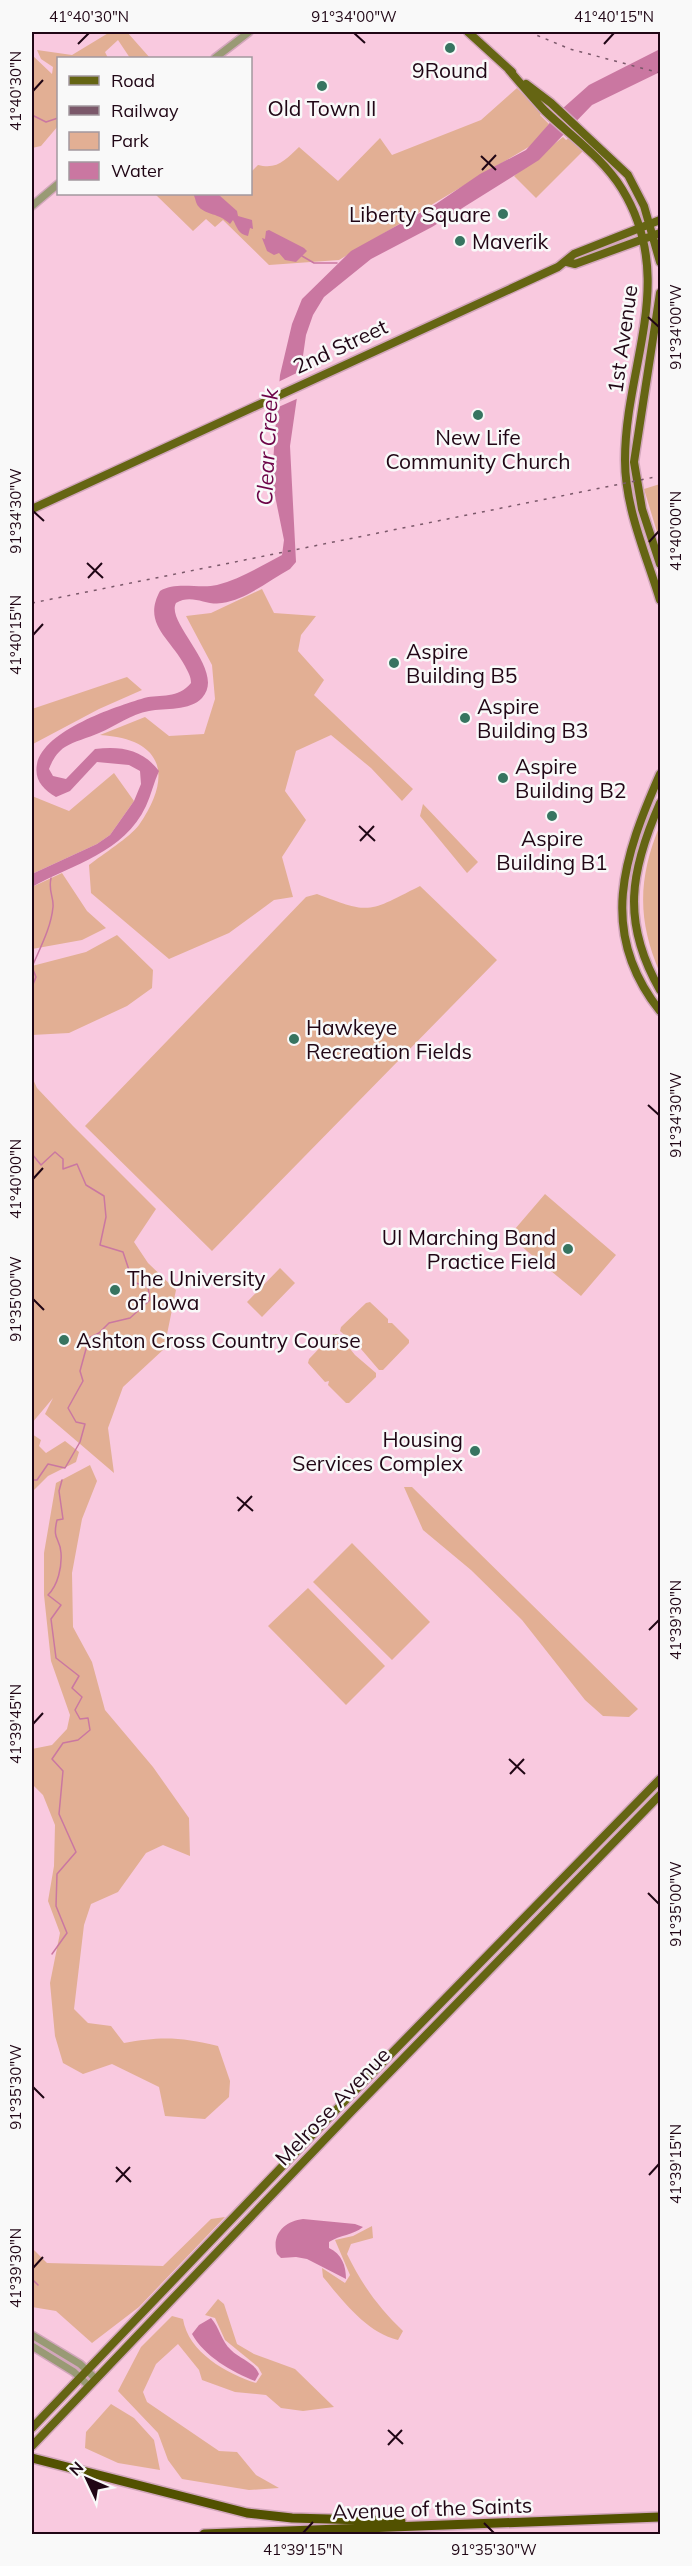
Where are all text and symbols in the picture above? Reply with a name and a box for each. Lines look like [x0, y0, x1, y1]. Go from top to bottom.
text: 41°40'30"N [49, 7, 129, 26]
text: 91°34'00"W [311, 7, 397, 26]
text: 41°40'15"N [574, 7, 654, 26]
marker: 9Round [443, 41, 457, 55]
text: 41°40'30"N [6, 51, 25, 131]
legend [57, 57, 252, 195]
place label: 9Round [412, 57, 488, 83]
text: Road [111, 69, 155, 92]
marker: Old Town II [315, 79, 329, 93]
place label: Old Town II [267, 95, 377, 121]
text: Railway [111, 99, 179, 122]
text: Park [111, 129, 150, 152]
text: Water [111, 159, 164, 182]
place label: Liberty Square [349, 201, 491, 227]
marker: Liberty Square [496, 207, 510, 221]
place label: Maverik [472, 228, 549, 254]
marker: Maverik [453, 234, 467, 248]
street label: 1st Avenue [602, 283, 642, 395]
text: 91°34'00"W [666, 284, 685, 370]
street label: 2nd Street [289, 313, 391, 379]
water label: Clear Creek [250, 387, 284, 506]
marker: New Life Community Church [471, 408, 485, 422]
place label: New Life Community Church [385, 424, 571, 474]
text: 91°34'30"W [6, 468, 25, 554]
text: 41°40'00"N [666, 491, 685, 571]
text: 41°40'15"N [6, 595, 25, 675]
place label: Aspire Building B5 [406, 638, 517, 688]
marker: Aspire Building B5 [387, 656, 401, 670]
place label: Aspire Building B3 [477, 693, 588, 743]
marker: Aspire Building B3 [458, 711, 472, 725]
place label: Aspire Building B2 [515, 753, 626, 803]
marker: Aspire Building B2 [496, 771, 510, 785]
marker: Aspire Building B1 [545, 809, 559, 823]
place label: Aspire Building B1 [496, 825, 608, 875]
place label: Hawkeye Recreation Fields [306, 1014, 472, 1064]
marker: Hawkeye Recreation Fields [287, 1032, 301, 1046]
text: 91°34'30"W [666, 1072, 685, 1158]
text: 41°40'00"N [6, 1139, 25, 1219]
place label: UI Marching Band Practice Field [382, 1224, 556, 1274]
marker: UI Marching Band Practice Field [561, 1242, 575, 1256]
text: 91°35'00"W [6, 1256, 25, 1342]
place label: The University of Iowa [127, 1265, 266, 1315]
marker: The University of Iowa [108, 1283, 122, 1297]
place label: Ashton Cross Country Course [76, 1327, 361, 1353]
marker: Ashton Cross Country Course [57, 1333, 71, 1347]
place label: Housing Services Complex [292, 1426, 463, 1476]
marker: Housing Services Complex [468, 1444, 482, 1458]
text: 41°39'30"N [666, 1580, 685, 1660]
text: 41°39'45"N [6, 1684, 25, 1764]
text: 91°35'00"W [666, 1861, 685, 1947]
street label: Melrose Avenue [269, 2041, 395, 2171]
text: 91°35'30"W [6, 2044, 25, 2130]
text: 41°39'15"N [666, 2124, 685, 2204]
text: 41°39'30"N [6, 2228, 25, 2308]
north arrow [57, 2449, 117, 2509]
text: N [65, 2457, 88, 2480]
street label: Avenue of the Saints [331, 2492, 533, 2524]
text: 41°39'15"N [263, 2540, 343, 2559]
text: 91°35'30"W [451, 2540, 537, 2559]

